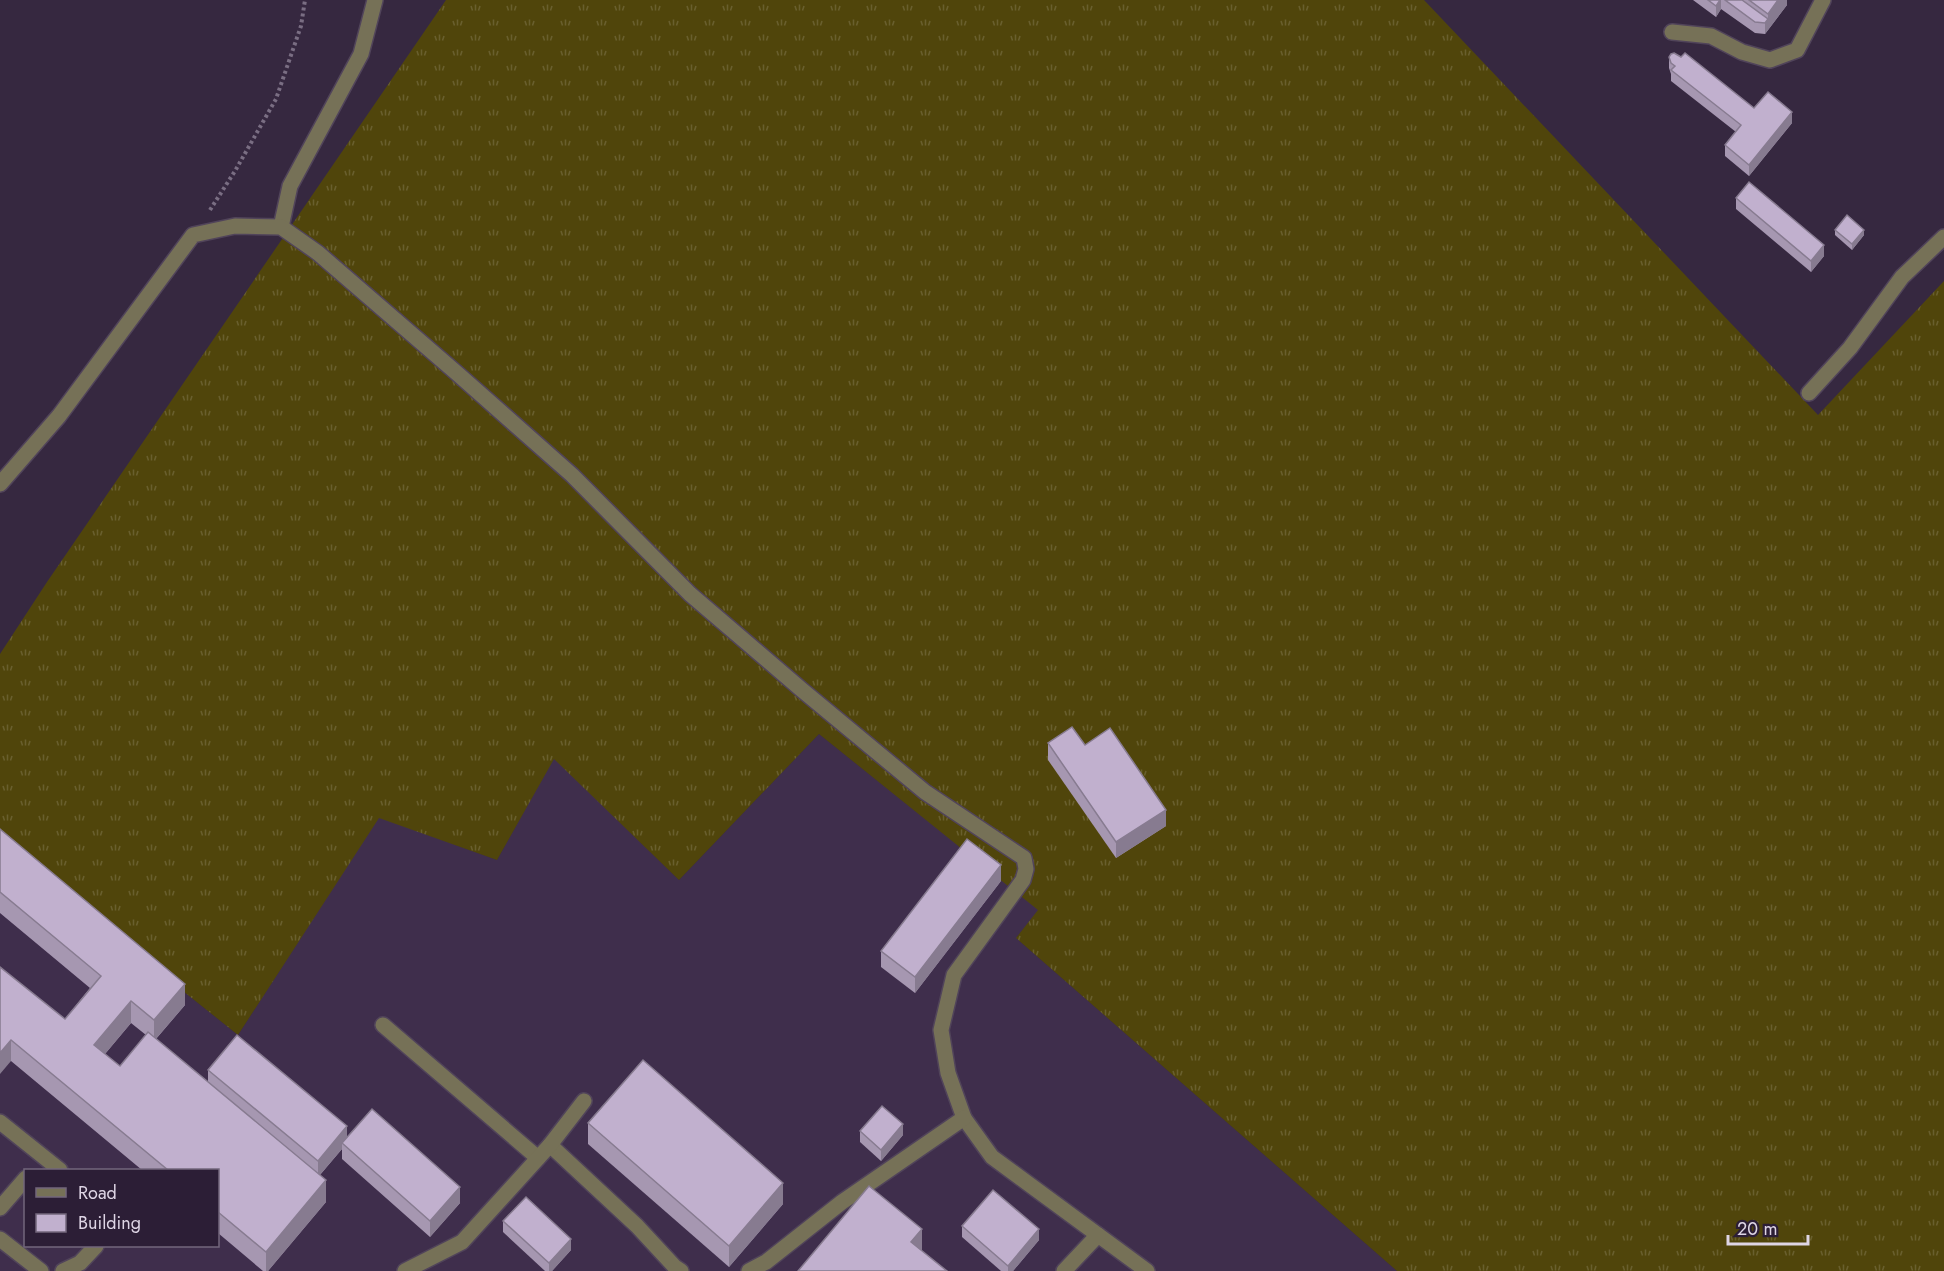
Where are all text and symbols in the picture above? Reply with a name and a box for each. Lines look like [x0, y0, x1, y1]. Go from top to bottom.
legend [24, 1169, 219, 1247]
text: Road [78, 1180, 117, 1206]
scale bar [1728, 1208, 1808, 1246]
text: Building [78, 1210, 141, 1236]
text: 20 m [1737, 1216, 1777, 1242]

